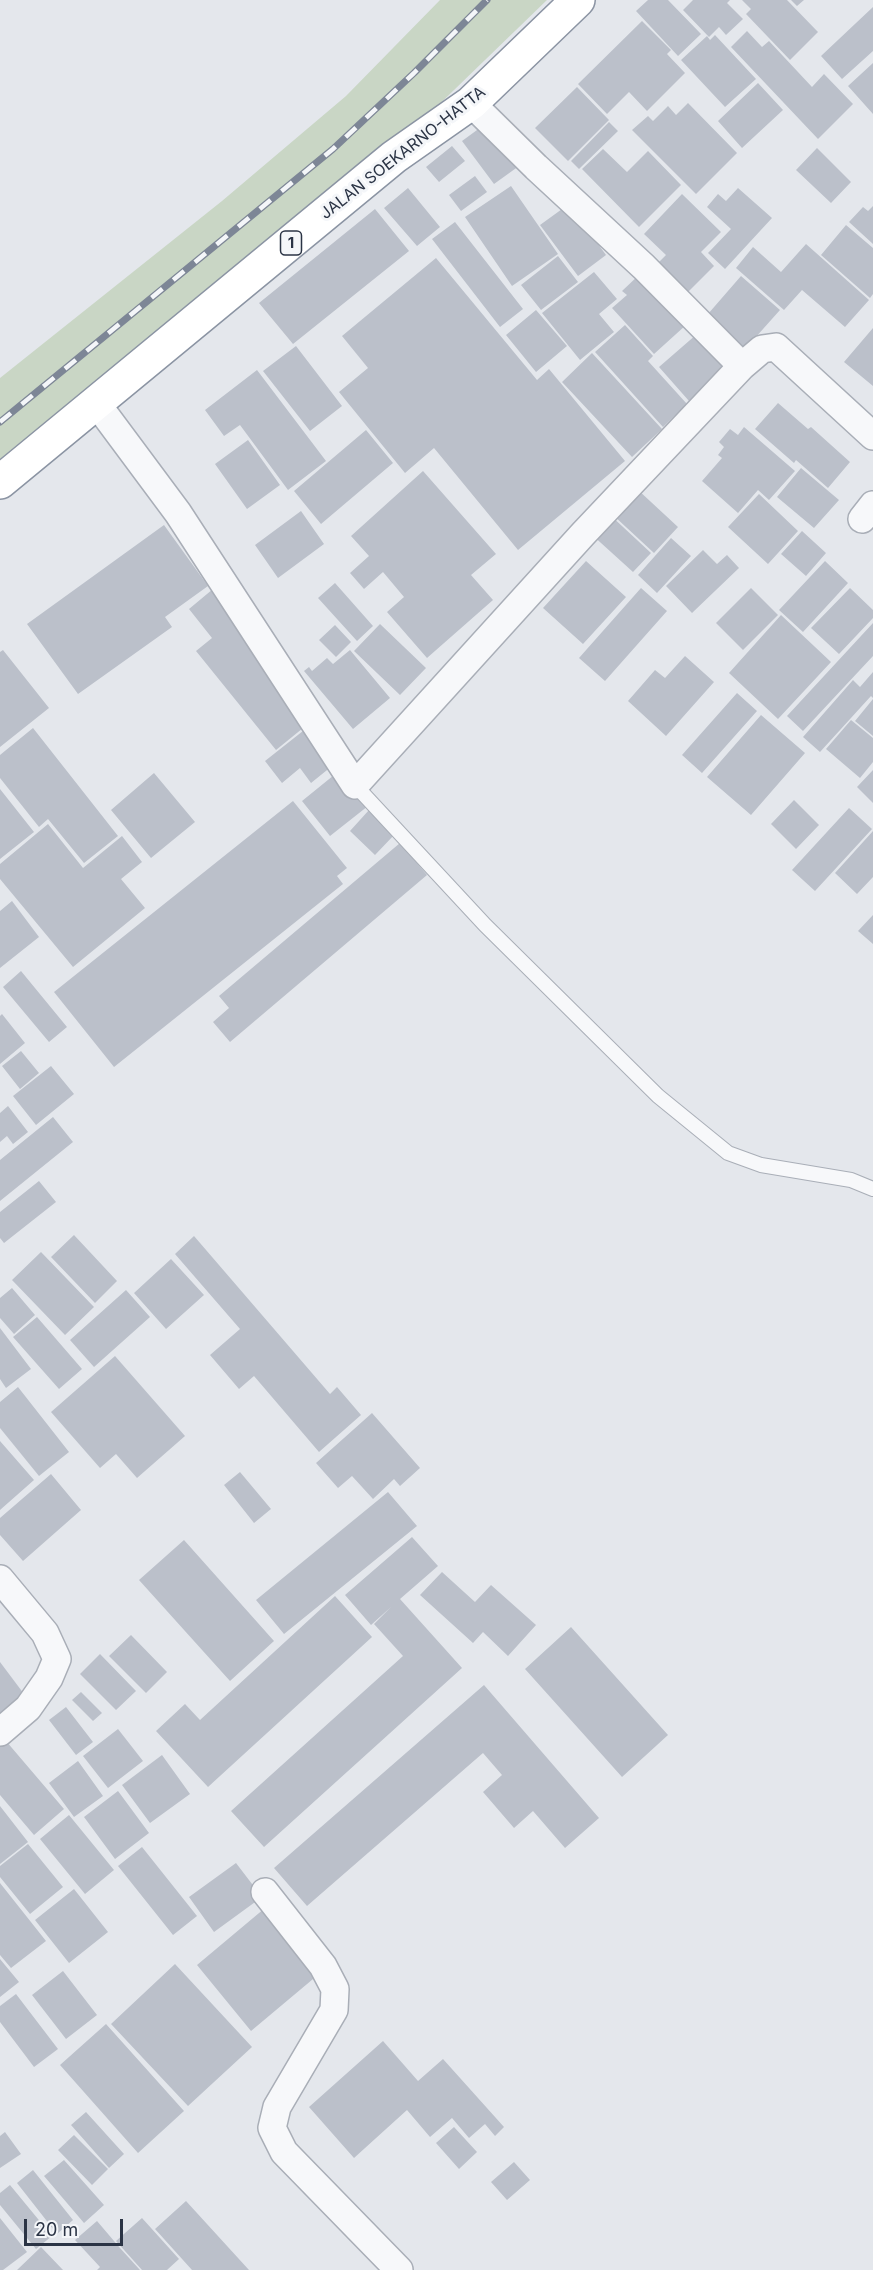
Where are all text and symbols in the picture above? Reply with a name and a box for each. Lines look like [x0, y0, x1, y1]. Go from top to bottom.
street label: JALAN SOEKARNO-HATTA [317, 83, 489, 223]
road number: 1 [280, 231, 302, 255]
scale bar [27, 2207, 126, 2245]
text: 20 m [35, 2219, 78, 2240]

